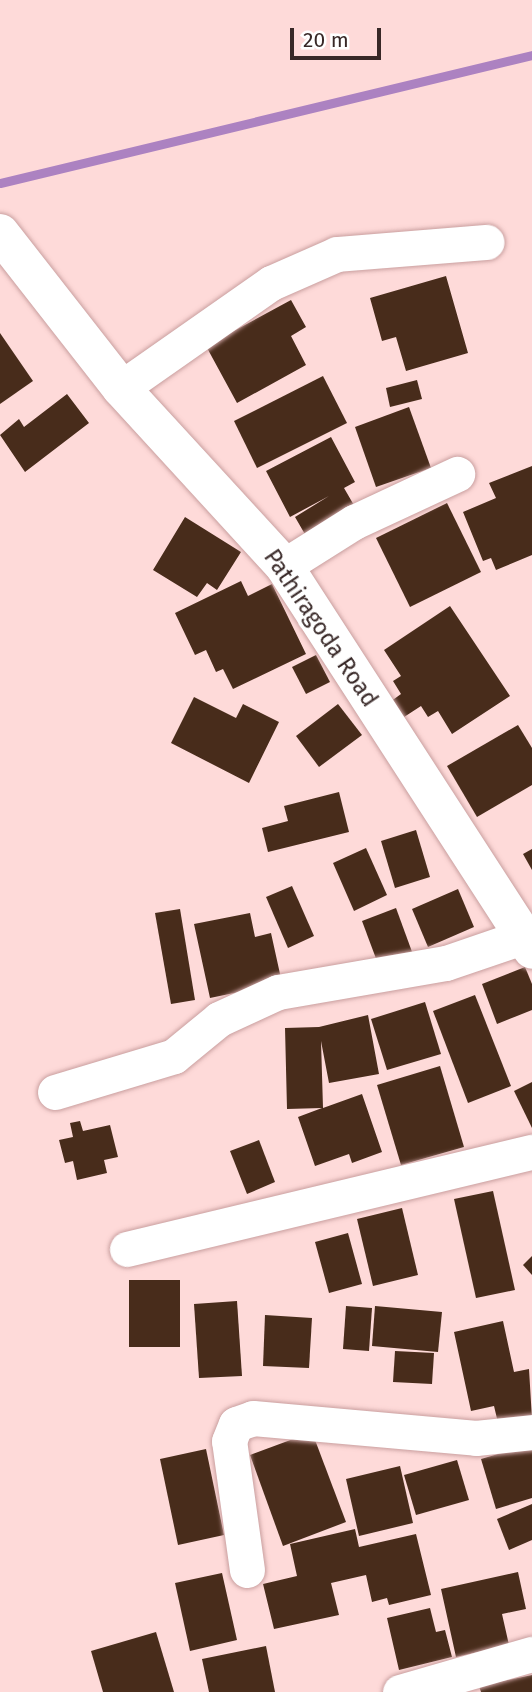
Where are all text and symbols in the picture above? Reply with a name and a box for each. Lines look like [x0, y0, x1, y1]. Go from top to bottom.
scale bar [294, 14, 385, 58]
text: 20 m [303, 27, 349, 53]
street label: Pathiragoda Road [258, 544, 384, 712]

